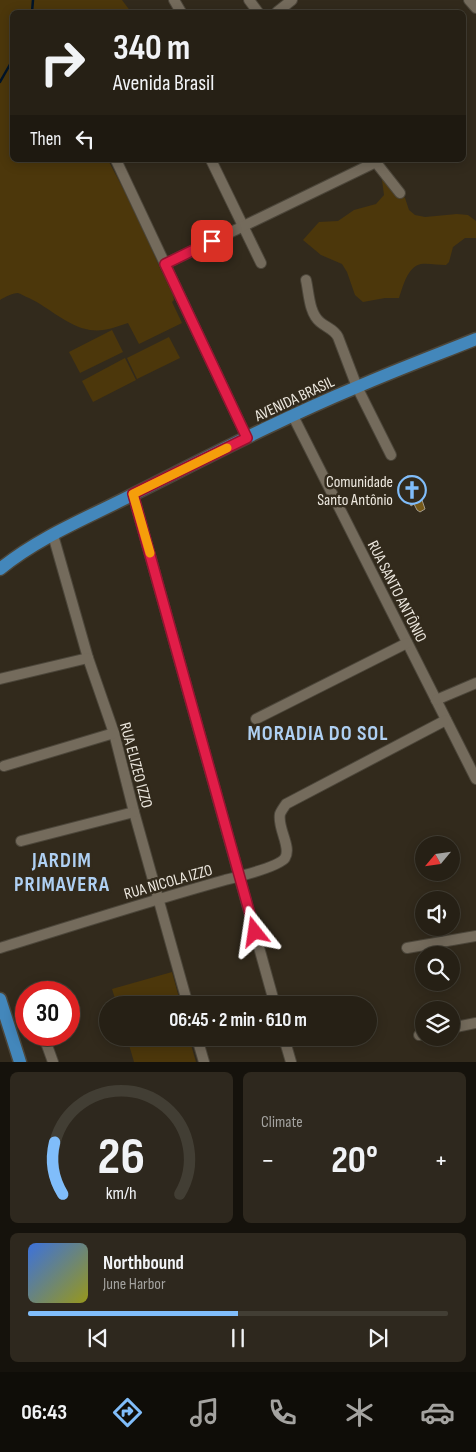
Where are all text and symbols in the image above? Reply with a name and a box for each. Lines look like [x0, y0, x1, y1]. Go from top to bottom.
text: 340 m [113, 27, 190, 70]
icon: right [30, 30, 95, 95]
text: Avenida Brasil [113, 70, 214, 97]
icon: left [71, 125, 99, 153]
text: Then [30, 128, 61, 151]
pin [191, 220, 233, 262]
icon: arrive [198, 227, 226, 255]
street label: AVENIDA BRASIL [251, 373, 338, 427]
place label: Comunidade Santo Antônio [317, 473, 393, 510]
church icon: Comunidade Santo Antônio [397, 475, 427, 505]
street label: RUA SANTO ANTÔNIO [363, 538, 430, 646]
street label: RUA ELIZEO IZZO [115, 720, 156, 810]
district label: MORADIA DO SOL [247, 721, 389, 746]
north arrow [415, 836, 460, 881]
map controls [415, 836, 460, 1046]
district label: JARDIM PRIMAVERA [14, 848, 110, 897]
street label: RUA NICOLA IZZO [122, 861, 215, 904]
button: sound [415, 891, 460, 936]
position arrow [228, 905, 280, 957]
button: search [415, 946, 460, 991]
speed limit sign: 30 [15, 981, 80, 1046]
button: layers [415, 1001, 460, 1046]
text: 06:45 · 2 min · 610 m [169, 1009, 307, 1032]
text: Climate [261, 1113, 303, 1132]
text: 26 [98, 1126, 145, 1189]
text: 20° [331, 1138, 378, 1183]
text: − [261, 1144, 275, 1177]
text: + [434, 1144, 448, 1177]
text: km/h [106, 1183, 137, 1204]
text: Northbound [103, 1252, 184, 1275]
text: June Harbor [103, 1275, 166, 1294]
icon: previous [84, 1324, 112, 1352]
icon: pause [224, 1324, 252, 1352]
icon: next [364, 1324, 392, 1352]
icon: directions [110, 1395, 145, 1430]
icon: music [187, 1395, 222, 1430]
icon: phone [265, 1395, 300, 1430]
icon: climate [342, 1395, 377, 1430]
icon: car [420, 1395, 455, 1430]
text: 06:43 [21, 1399, 67, 1426]

